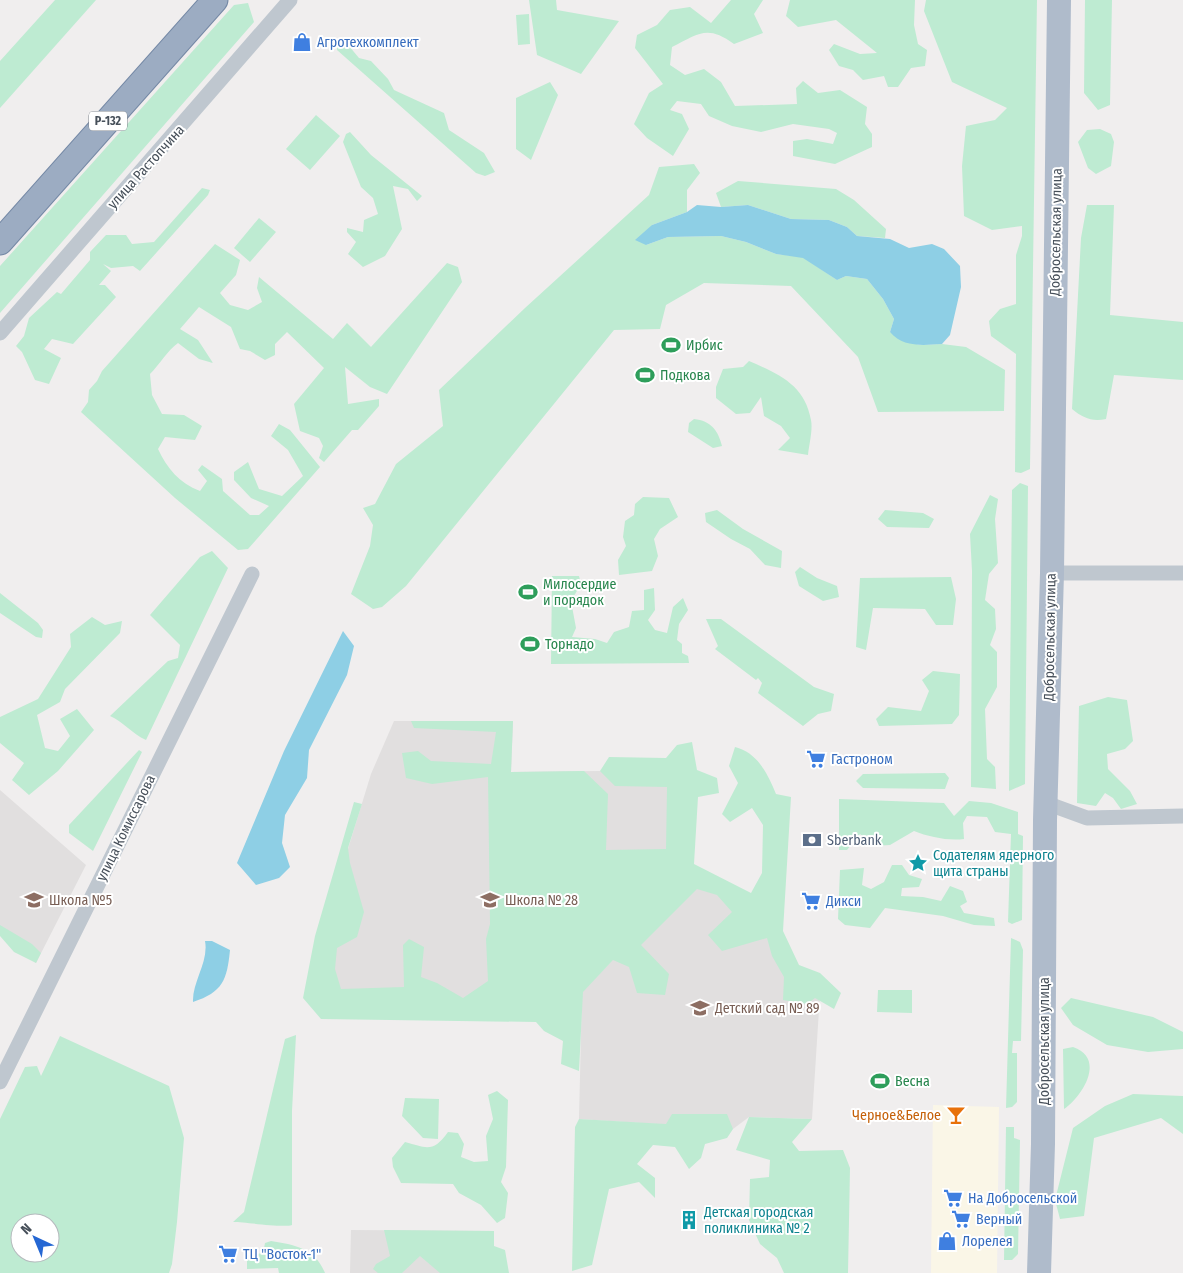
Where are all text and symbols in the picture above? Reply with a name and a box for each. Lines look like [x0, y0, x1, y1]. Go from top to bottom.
shop icon: Агротехкомплект [291, 31, 313, 53]
place label: Агротехкомплект [317, 34, 419, 51]
road number: Р-132 [89, 112, 127, 130]
street label: улица Растопчина [104, 122, 188, 212]
street label: Добросельская улица [1046, 168, 1066, 297]
sports icon: Ирбис [660, 334, 682, 356]
place label: Ирбис [686, 337, 723, 354]
sports icon: Подкова [634, 364, 656, 386]
place label: Подкова [660, 367, 710, 384]
street label: Добросельская улица [1040, 573, 1060, 702]
place label: Милосердие и порядок [543, 576, 617, 609]
sports icon: Милосердие и порядок [517, 581, 539, 603]
sports icon: Торнадо [519, 633, 541, 655]
place label: Торнадо [545, 636, 594, 653]
supermarket icon: Гастроном [805, 748, 827, 770]
place label: Гастроном [831, 751, 893, 768]
street label: улица Комиссарова [93, 772, 159, 884]
bank icon: Sberbank [801, 829, 823, 851]
place label: Sberbank [827, 832, 882, 849]
place label: Содателям ядерного щита страны [933, 847, 1054, 880]
place icon: Содателям ядерного щита страны [907, 852, 929, 874]
school or university icon: Школа №5 [23, 889, 45, 911]
school or university icon: Школа № 28 [479, 889, 501, 911]
supermarket icon: Дикси [800, 890, 822, 912]
place label: Школа №5 [49, 892, 112, 909]
place label: Школа № 28 [505, 892, 578, 909]
place label: Дикси [825, 893, 861, 910]
street label: Добросельская улица [1036, 977, 1053, 1106]
school or university icon: Детский сад № 89 [689, 997, 711, 1019]
place label: Детский сад № 89 [714, 1000, 820, 1017]
sports icon: Весна [869, 1070, 891, 1092]
place label: Весна [895, 1073, 930, 1090]
bar icon: Черное&Белое [945, 1104, 967, 1126]
place label: Черное&Белое [852, 1107, 941, 1124]
supermarket icon: На Добросельской [942, 1187, 964, 1209]
place label: На Добросельской [968, 1190, 1077, 1207]
place label: Детская городская поликлиника № 2 [703, 1204, 813, 1237]
supermarket icon: Верный [950, 1208, 972, 1230]
building icon: Детская городская поликлиника № 2 [678, 1209, 700, 1231]
place label: Верный [976, 1211, 1022, 1228]
north arrow [10, 1213, 60, 1263]
text: N [17, 1220, 35, 1238]
shop icon: Лорелея [936, 1230, 958, 1252]
place label: Лорелея [962, 1233, 1013, 1250]
supermarket icon: ТЦ "Восток-1" [217, 1243, 239, 1265]
place label: ТЦ "Восток-1" [243, 1246, 321, 1263]

